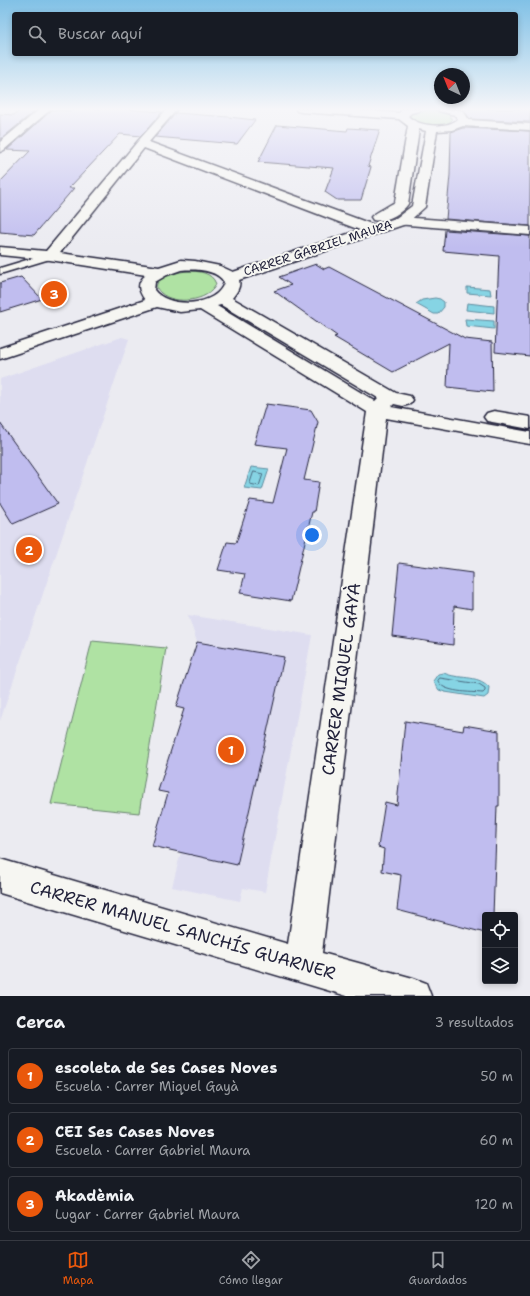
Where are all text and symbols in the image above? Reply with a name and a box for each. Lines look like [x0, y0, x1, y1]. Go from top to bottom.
search box [12, 12, 518, 56]
icon: search [26, 23, 48, 45]
text: Buscar aquí [58, 24, 142, 44]
north arrow [434, 68, 470, 104]
street label: CARRER GABRIEL MAURA [242, 216, 395, 280]
pin: 3 [41, 279, 67, 309]
your location [302, 525, 322, 545]
pin: 2 [16, 535, 42, 565]
street label: CARRER MIQUEL GAYÀ [316, 581, 365, 777]
pin: 1 [218, 735, 244, 765]
street label: CARRER MANUEL SANCHÍS GUARNER [28, 875, 339, 984]
map controls [482, 912, 518, 984]
button: locate [482, 912, 518, 948]
button: layers [482, 948, 518, 984]
text: Cerca [16, 1011, 65, 1033]
text: 3 resultados [435, 1014, 514, 1031]
text: escoleta de Ses Cases Noves [55, 1058, 277, 1078]
text: 1 [27, 1068, 33, 1085]
text: 50 m [480, 1068, 513, 1085]
text: Escuela · Carrer Miquel Gayà [55, 1078, 239, 1095]
text: CEI Ses Cases Noves [55, 1122, 215, 1142]
text: 2 [25, 1132, 35, 1149]
text: 60 m [480, 1132, 513, 1149]
text: Escuela · Carrer Gabriel Maura [55, 1142, 250, 1159]
text: Akadèmia [55, 1186, 134, 1206]
text: 3 [25, 1196, 35, 1213]
text: 120 m [475, 1196, 513, 1213]
text: Lugar · Carrer Gabriel Maura [55, 1206, 240, 1223]
tab: Mapa [63, 1249, 93, 1288]
tab: Cómo llegar [219, 1249, 283, 1288]
tab: Guardados [409, 1249, 467, 1288]

